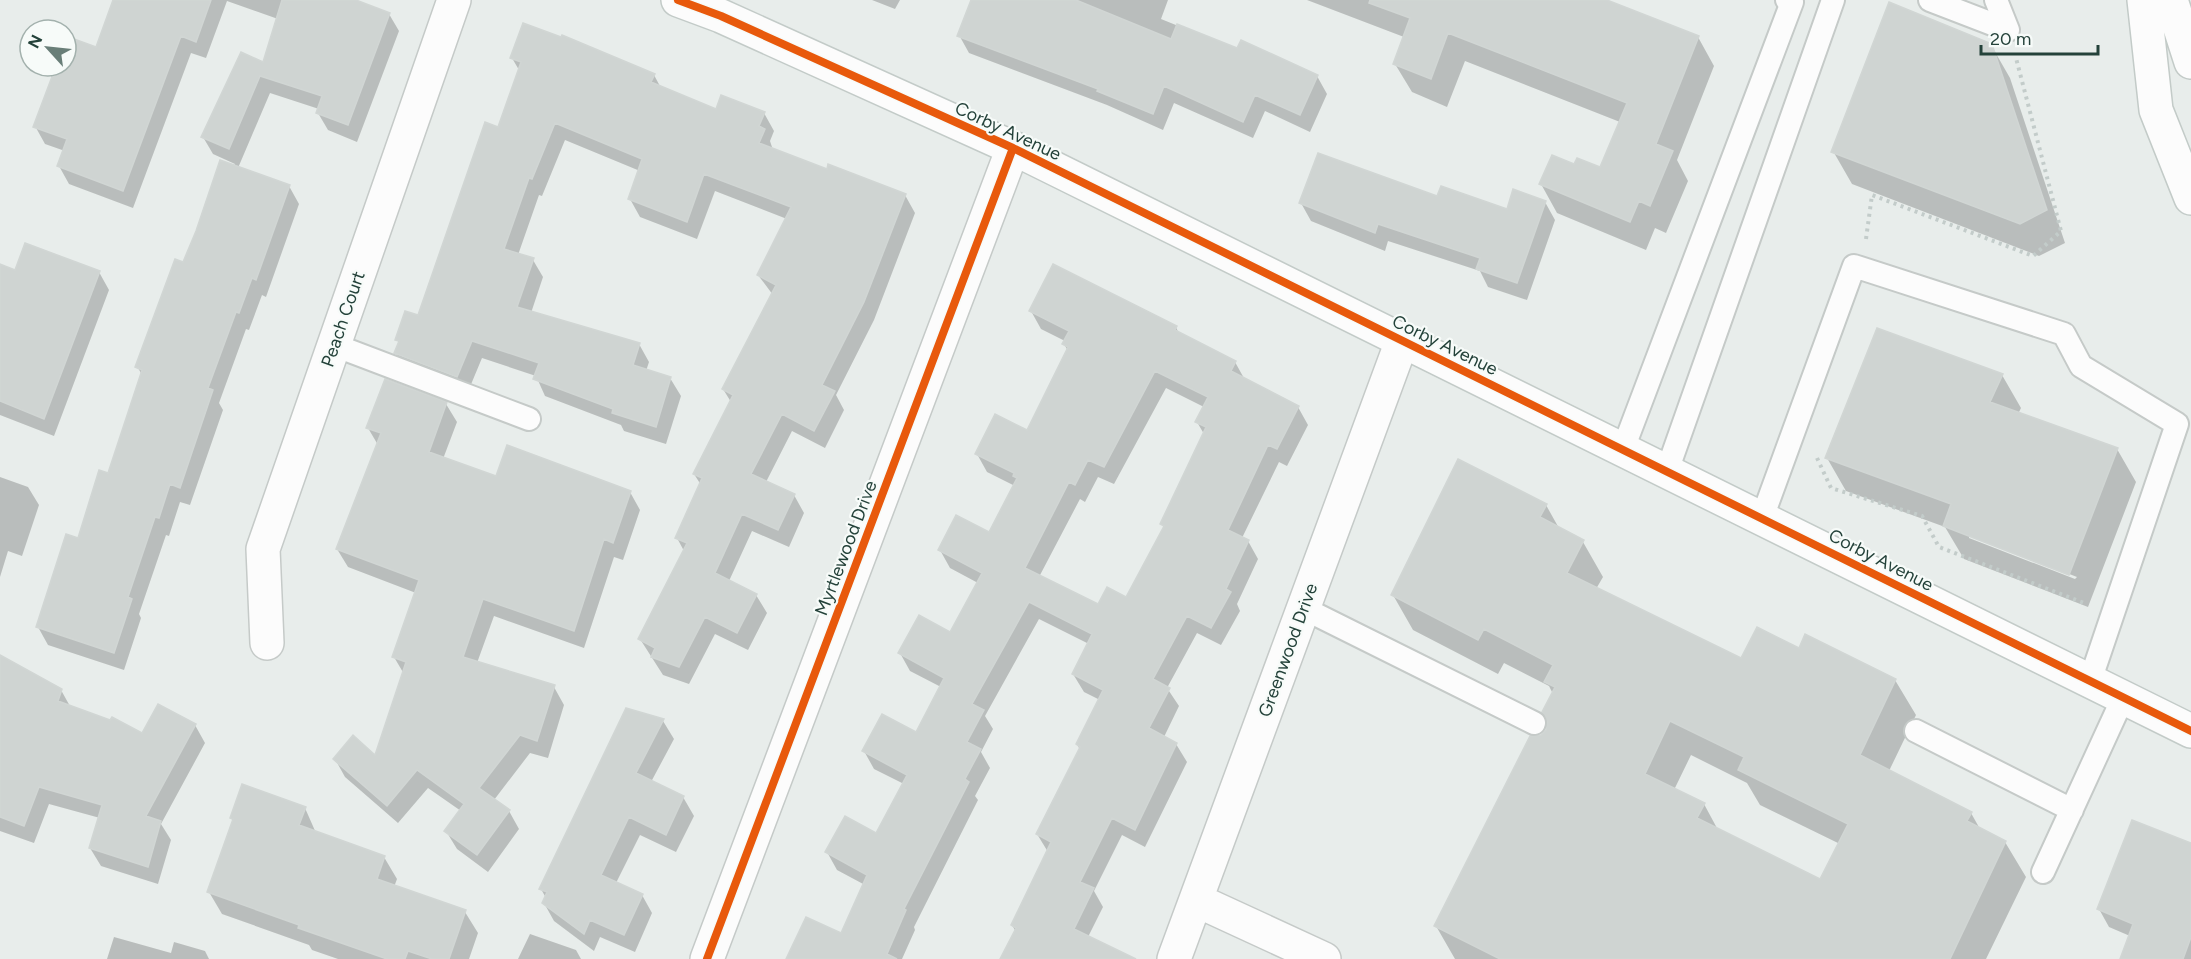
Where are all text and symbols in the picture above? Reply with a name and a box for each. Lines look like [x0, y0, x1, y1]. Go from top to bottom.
north arrow [18, 18, 78, 78]
scale bar [1981, 18, 2098, 56]
text: 20 m [1990, 28, 2031, 50]
text: N [24, 32, 46, 51]
street label: Corby Avenue [951, 97, 1065, 165]
street label: Peach Court [316, 268, 370, 370]
street label: Corby Avenue [1389, 310, 1501, 380]
street label: Myrtlewood Drive [810, 477, 882, 618]
street label: Corby Avenue [1825, 524, 1937, 596]
street label: Greenwood Drive [1254, 580, 1322, 720]

